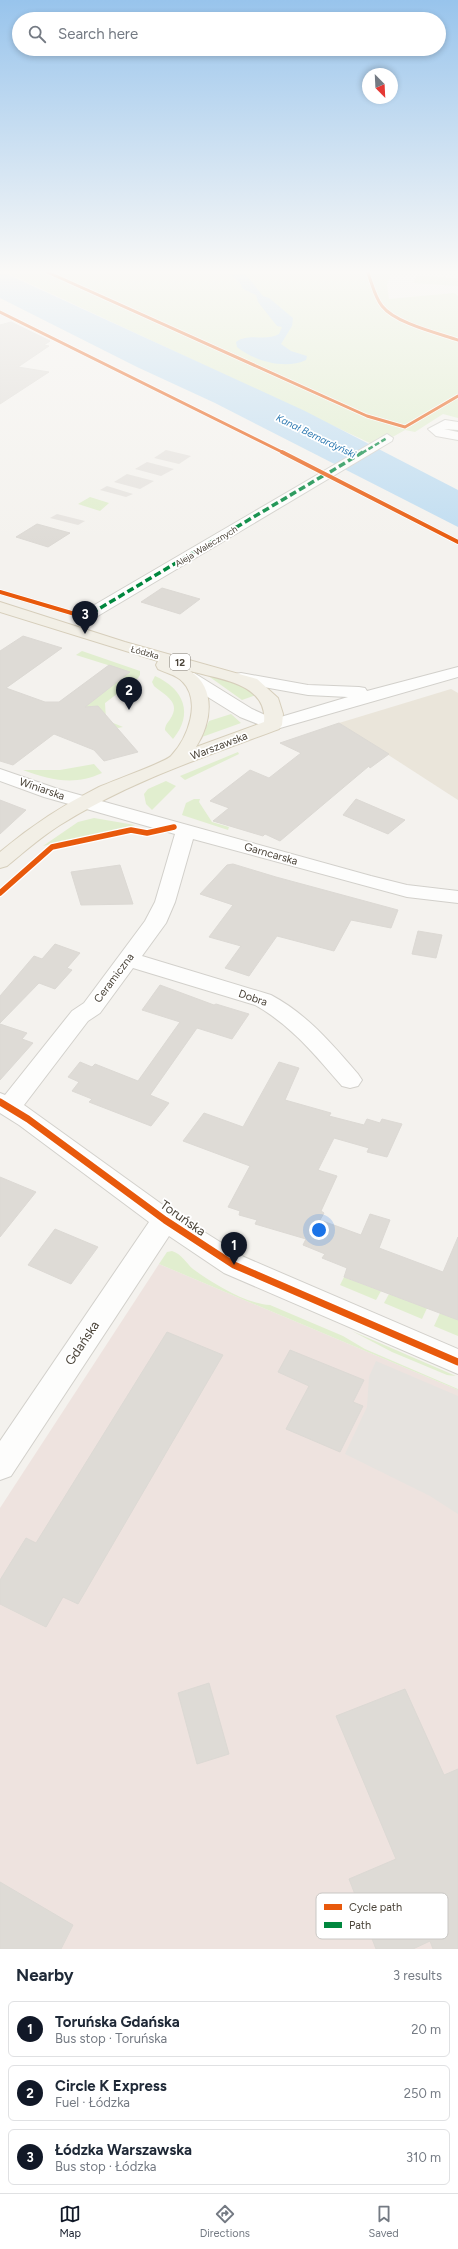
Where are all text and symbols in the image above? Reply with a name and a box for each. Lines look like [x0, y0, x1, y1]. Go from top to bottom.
search box [12, 12, 446, 56]
icon: search [26, 23, 48, 45]
text: Search here [58, 25, 138, 43]
north arrow [362, 68, 398, 104]
water label: Kanał Bernardyński [274, 411, 359, 461]
street label: Aleja Walecznych [173, 523, 239, 569]
pin: 3 [72, 601, 98, 634]
street label: Łódzka [130, 643, 161, 661]
road number: 12 [170, 654, 190, 670]
pin: 2 [116, 677, 142, 710]
street label: Warszawska [189, 729, 249, 763]
street label: Winiarska [18, 775, 66, 803]
street label: Garncarska [243, 840, 299, 868]
street label: Ceramiczna [91, 951, 137, 1005]
street label: Dobra [237, 987, 269, 1009]
street label: Toruńska [158, 1197, 208, 1239]
your location [309, 1220, 329, 1240]
pin: 1 [221, 1232, 247, 1265]
street label: Gdańska [62, 1318, 102, 1368]
legend [316, 1893, 448, 1939]
text: Cycle path [349, 1901, 402, 1914]
text: Path [349, 1919, 371, 1932]
text: Nearby [16, 1965, 74, 1985]
text: 3 results [393, 1968, 442, 1983]
text: Toruńska Gdańska [55, 2013, 180, 2031]
text: 1 [27, 2022, 33, 2037]
text: 20 m [411, 2022, 441, 2037]
text: Bus stop · Toruńska [55, 2031, 167, 2046]
text: Circle K Express [55, 2077, 167, 2095]
text: 2 [26, 2086, 34, 2101]
text: 250 m [404, 2086, 441, 2101]
text: Fuel · Łódzka [55, 2095, 130, 2110]
text: Łódzka Warszawska [55, 2141, 192, 2159]
text: 3 [26, 2150, 34, 2165]
text: 310 m [406, 2150, 441, 2165]
text: Bus stop · Łódzka [55, 2159, 156, 2174]
tab: Map [59, 2203, 81, 2240]
tab: Directions [200, 2203, 250, 2240]
tab: Saved [368, 2203, 399, 2240]

